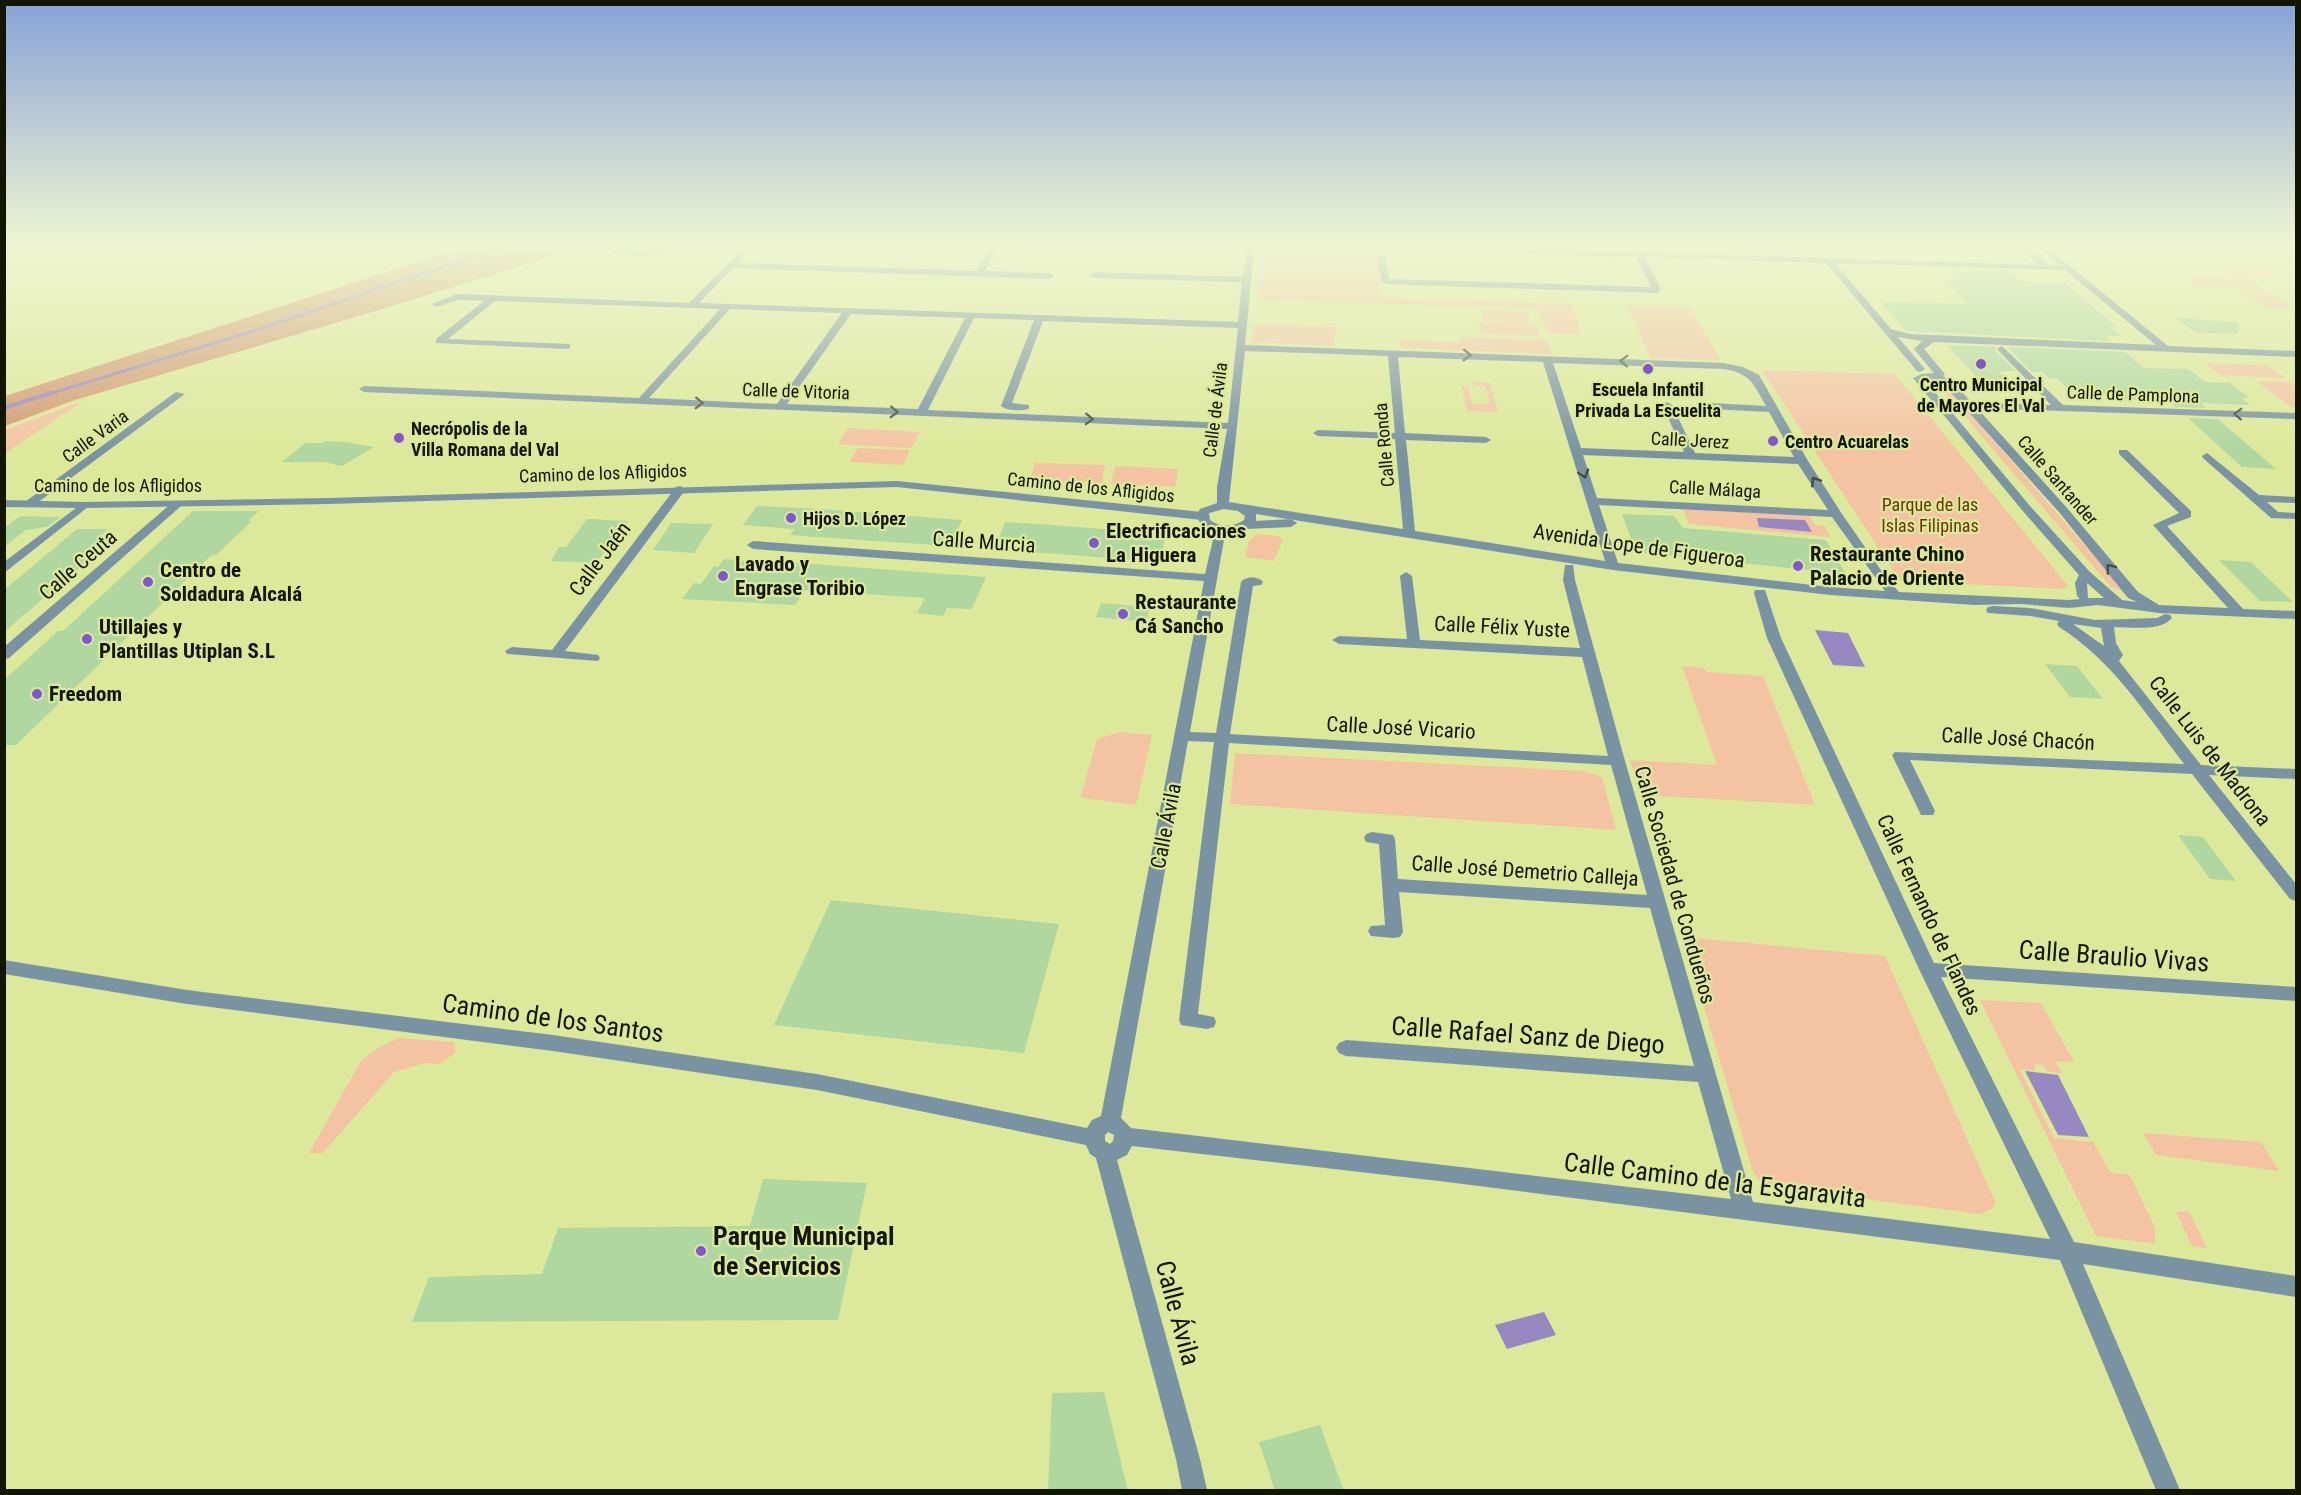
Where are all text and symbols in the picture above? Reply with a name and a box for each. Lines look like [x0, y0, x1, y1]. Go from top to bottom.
one-way arrow [1463, 349, 1472, 362]
one-way arrow [1619, 355, 1628, 368]
marker: Centro Municipal de Mayores El Val [1974, 357, 1988, 371]
street label: Calle de Ávila [1199, 361, 1231, 459]
marker: Escuela Infantil Privada La Escuelita [1641, 362, 1655, 376]
place label: Centro Municipal de Mayores El Val [1917, 374, 2045, 416]
street label: Calle de Vitoria [742, 379, 850, 403]
place label: Escuela Infantil Privada La Escuelita [1575, 379, 1721, 421]
street label: Calle de Pamplona [2066, 381, 2200, 407]
one-way arrow [695, 397, 704, 410]
street label: Calle Ronda [1370, 402, 1398, 488]
street label: Calle Varia [58, 405, 132, 467]
one-way arrow [890, 405, 899, 418]
one-way arrow [2234, 408, 2243, 421]
one-way arrow [1085, 413, 1094, 426]
place label: Necrópolis de la Villa Romana del Val [411, 418, 559, 460]
street label: Calle Jerez [1650, 427, 1730, 453]
marker: Necrópolis de la Villa Romana del Val [392, 431, 406, 445]
place label: Centro Acuarelas [1785, 431, 1909, 452]
street label: Calle Santander [2013, 431, 2103, 529]
marker: Centro Acuarelas [1766, 434, 1780, 448]
street label: Camino de los Afligidos [519, 460, 687, 486]
street label: Camino de los Afligidos [1006, 468, 1176, 506]
one-way arrow [1577, 468, 1589, 479]
street label: Camino de los Afligidos [34, 475, 202, 496]
street label: Calle Málaga [1668, 476, 1762, 502]
one-way arrow [1811, 477, 1822, 488]
park label: Parque de las Islas Filipinas [1881, 494, 1979, 536]
place label: Hijos D. López [803, 508, 906, 529]
marker: Hijos D. López [784, 511, 798, 525]
street label: Calle Jaén [564, 517, 636, 601]
place label: Electrificaciones La Higuera [1106, 519, 1246, 567]
street label: Avenida Lope de Figueroa [1532, 519, 1746, 573]
street label: Calle Ceuta [34, 525, 122, 605]
street label: Calle Murcia [932, 526, 1036, 558]
marker: Electrificaciones La Higuera [1087, 536, 1101, 550]
place label: Restaurante Chino Palacio de Oriente [1810, 542, 1964, 590]
place label: Lavado y Engrase Toribio [735, 552, 865, 600]
place label: Centro de Soldadura Alcalá [160, 558, 302, 606]
marker: Restaurante Chino Palacio de Oriente [1791, 559, 1805, 573]
one-way arrow [2106, 564, 2117, 575]
marker: Lavado y Engrase Toribio [716, 569, 730, 583]
marker: Centro de Soldadura Alcalá [141, 575, 155, 589]
place label: Restaurante Cá Sancho [1135, 590, 1236, 638]
marker: Restaurante Cá Sancho [1116, 607, 1130, 621]
street label: Calle Félix Yuste [1433, 611, 1571, 643]
place label: Utillajes y Plantillas Utiplan S.L [99, 615, 275, 663]
marker: Utillajes y Plantillas Utiplan S.L [80, 632, 94, 646]
street label: Calle Luis de Madrona [2144, 671, 2276, 831]
place label: Freedom [49, 682, 122, 706]
marker: Freedom [30, 687, 44, 701]
street label: Calle José Vicario [1326, 712, 1476, 744]
street label: Calle José Chacón [1941, 723, 2095, 755]
street label: Calle Sociedad de Condueños [1630, 763, 1720, 1007]
street label: Calle Ávila [1146, 781, 1186, 871]
street label: Calle Fernando de Flandes [1872, 811, 1986, 1019]
street label: Calle José Demetrio Calleja [1411, 851, 1639, 891]
street label: Calle Braulio Vivas [2018, 934, 2210, 978]
street label: Camino de los Santos [440, 988, 666, 1048]
street label: Calle Rafael Sanz de Diego [1390, 1010, 1666, 1060]
street label: Calle Camino de la Esgaravita [1562, 1147, 1868, 1213]
place label: Parque Municipal de Servicios [713, 1221, 894, 1281]
marker: Parque Municipal de Servicios [694, 1244, 708, 1258]
street label: Calle Ávila [1150, 1257, 1206, 1369]

